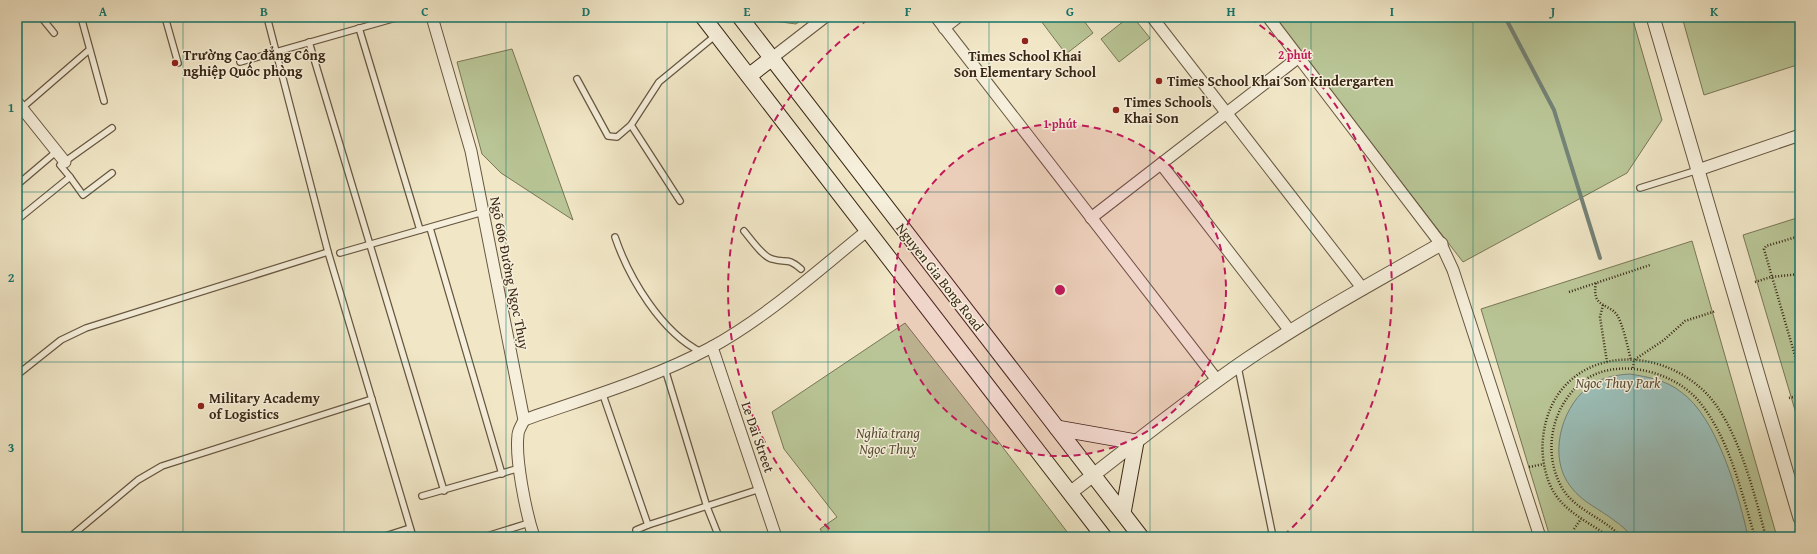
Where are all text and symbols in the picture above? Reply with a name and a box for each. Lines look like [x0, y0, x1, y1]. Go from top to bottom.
text: A [99, 2, 108, 21]
text: B [260, 2, 268, 21]
text: C [421, 2, 429, 21]
text: D [582, 2, 590, 21]
text: E [744, 2, 751, 21]
text: F [905, 2, 912, 21]
text: G [1066, 2, 1074, 21]
text: H [1226, 2, 1236, 21]
text: I [1390, 2, 1394, 21]
text: J [1549, 2, 1556, 21]
text: K [1710, 2, 1719, 21]
marker: Times School Khai Son Elementary School [1020, 36, 1030, 46]
place label: Trường Cao đẳng Công nghiệp Quốc phòng [183, 45, 326, 81]
place label: Times School Khai Son Elementary School [954, 46, 1097, 82]
text: 2 phút [1278, 46, 1313, 63]
marker: Trường Cao đẳng Công nghiệp Quốc phòng [170, 58, 180, 68]
place label: Times School Khai Son Kindergarten [1167, 71, 1395, 91]
marker: Times School Khai Son Kindergarten [1154, 76, 1164, 86]
place label: Times Schools Khai Son [1124, 92, 1212, 128]
text: 1 [8, 98, 14, 117]
marker: Times Schools Khai Son [1111, 105, 1121, 115]
text: 1 phút [1043, 115, 1078, 132]
street label: Ngõ 606 Đường Ngọc Thụy [485, 195, 535, 351]
street label: Nguyen Gia Bong Road [891, 219, 989, 336]
text: 2 [8, 268, 15, 287]
centre of rings [1053, 283, 1067, 297]
park label: Ngoc Thuy Park [1575, 373, 1661, 393]
place label: Military Academy of Logistics [209, 388, 321, 424]
street label: Le Dai Street [736, 399, 780, 475]
marker: Military Academy of Logistics [196, 401, 206, 411]
park label: Nghĩa trang Ngọc Thuỵ [856, 423, 921, 459]
text: 3 [8, 438, 14, 457]

